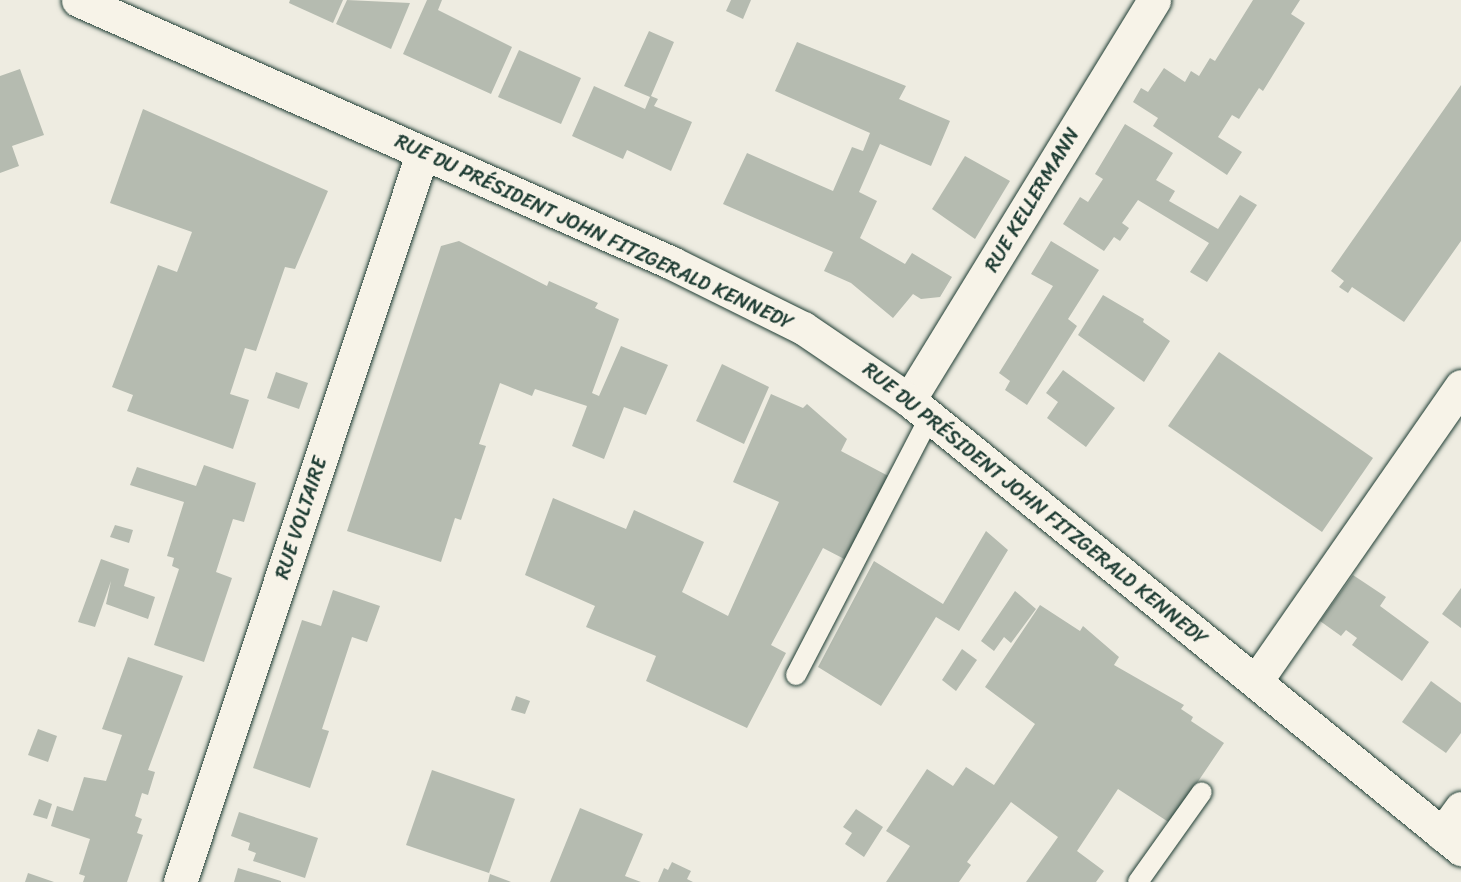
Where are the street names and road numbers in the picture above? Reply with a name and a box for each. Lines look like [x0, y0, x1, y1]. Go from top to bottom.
street label: RUE KELLERMANN [979, 123, 1085, 277]
street label: RUE DU PRÉSIDENT JOHN FITZGERALD KENNEDY [392, 129, 796, 335]
street label: RUE DU PRÉSIDENT JOHN FITZGERALD KENNEDY [859, 358, 1211, 650]
street label: RUE VOLTAIRE [270, 455, 332, 581]

